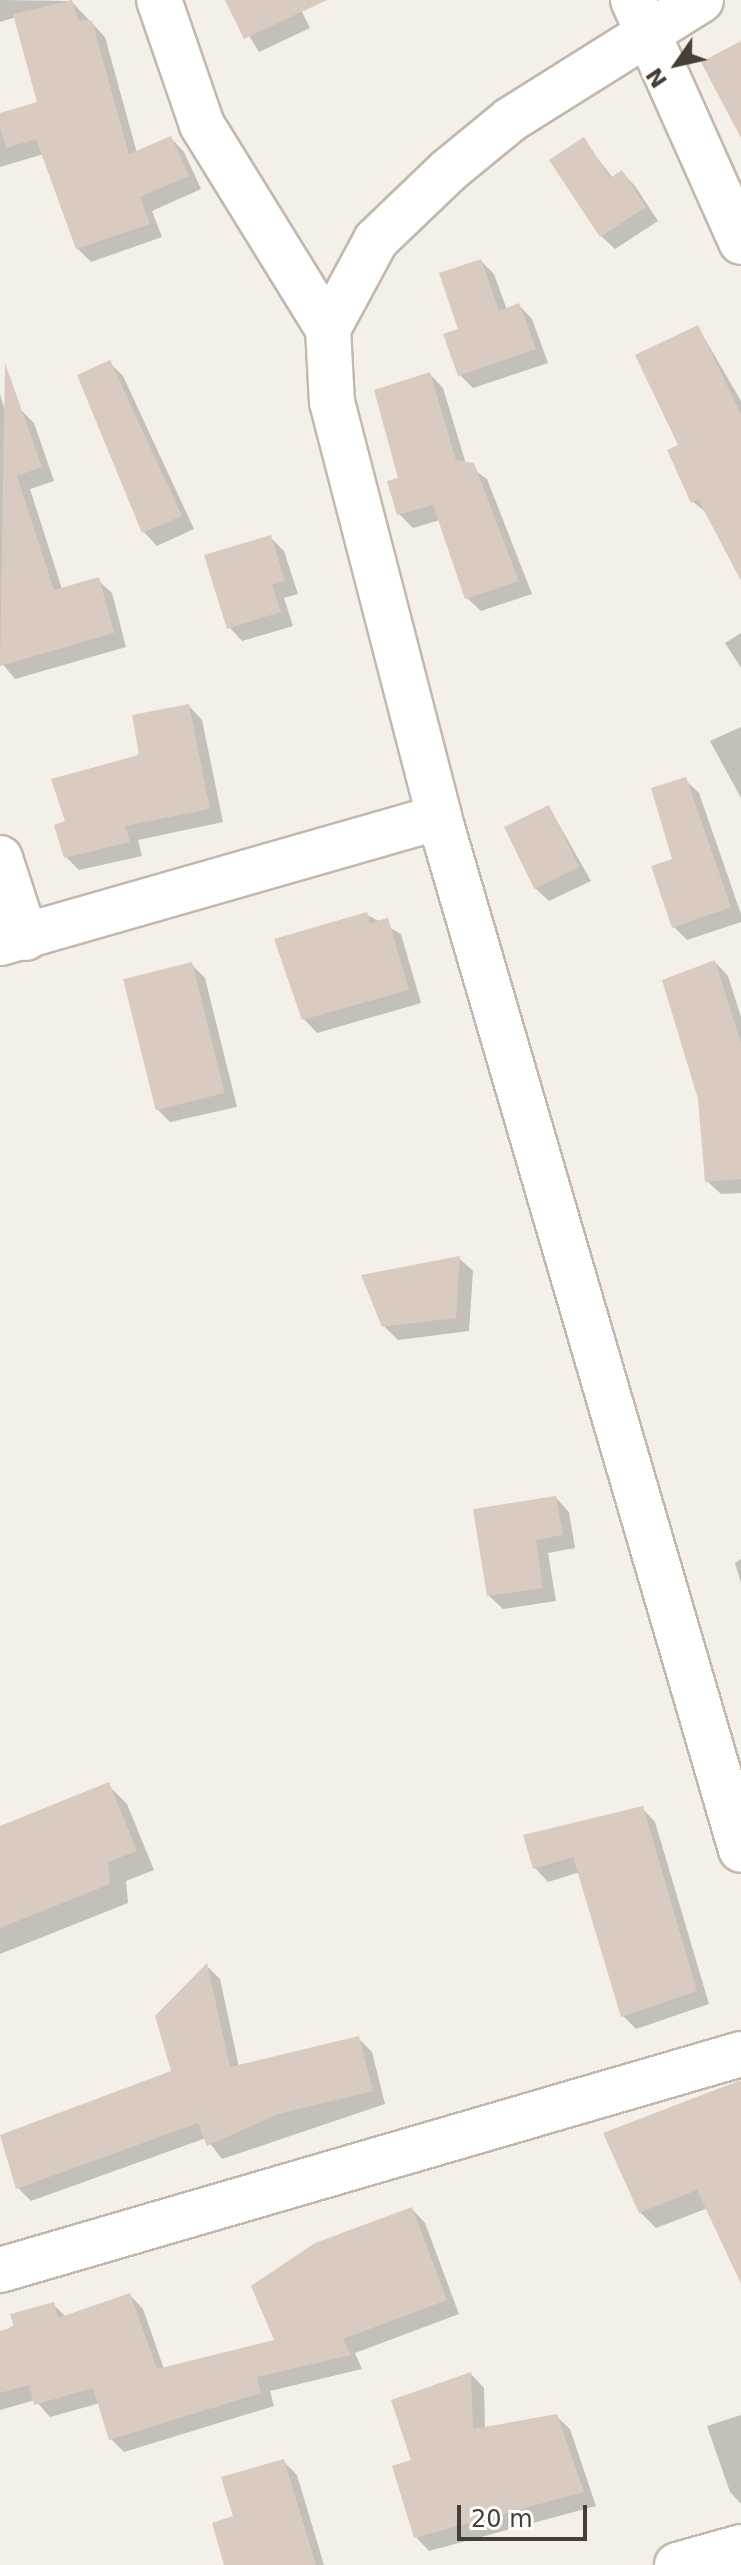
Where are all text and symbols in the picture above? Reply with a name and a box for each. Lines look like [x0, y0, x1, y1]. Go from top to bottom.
north arrow [637, 24, 717, 104]
text: N [641, 63, 672, 92]
scale bar [461, 2489, 591, 2539]
text: 20 m [471, 2505, 533, 2533]

